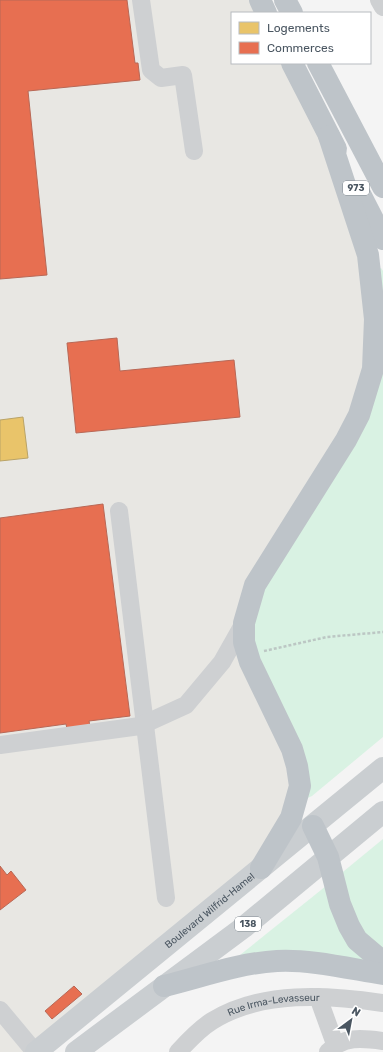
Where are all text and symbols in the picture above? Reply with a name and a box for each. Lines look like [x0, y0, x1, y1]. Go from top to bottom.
legend [231, 12, 371, 64]
text: Logements [267, 21, 330, 35]
text: Commerces [267, 41, 334, 55]
road number: 973 [343, 181, 369, 195]
street label: Boulevard Wilfrid-Hamel [163, 871, 257, 951]
road number: 138 [235, 917, 261, 931]
street label: Rue Irma-Levasseur [226, 992, 320, 1019]
north arrow [331, 1000, 371, 1040]
text: N [349, 1004, 363, 1020]

